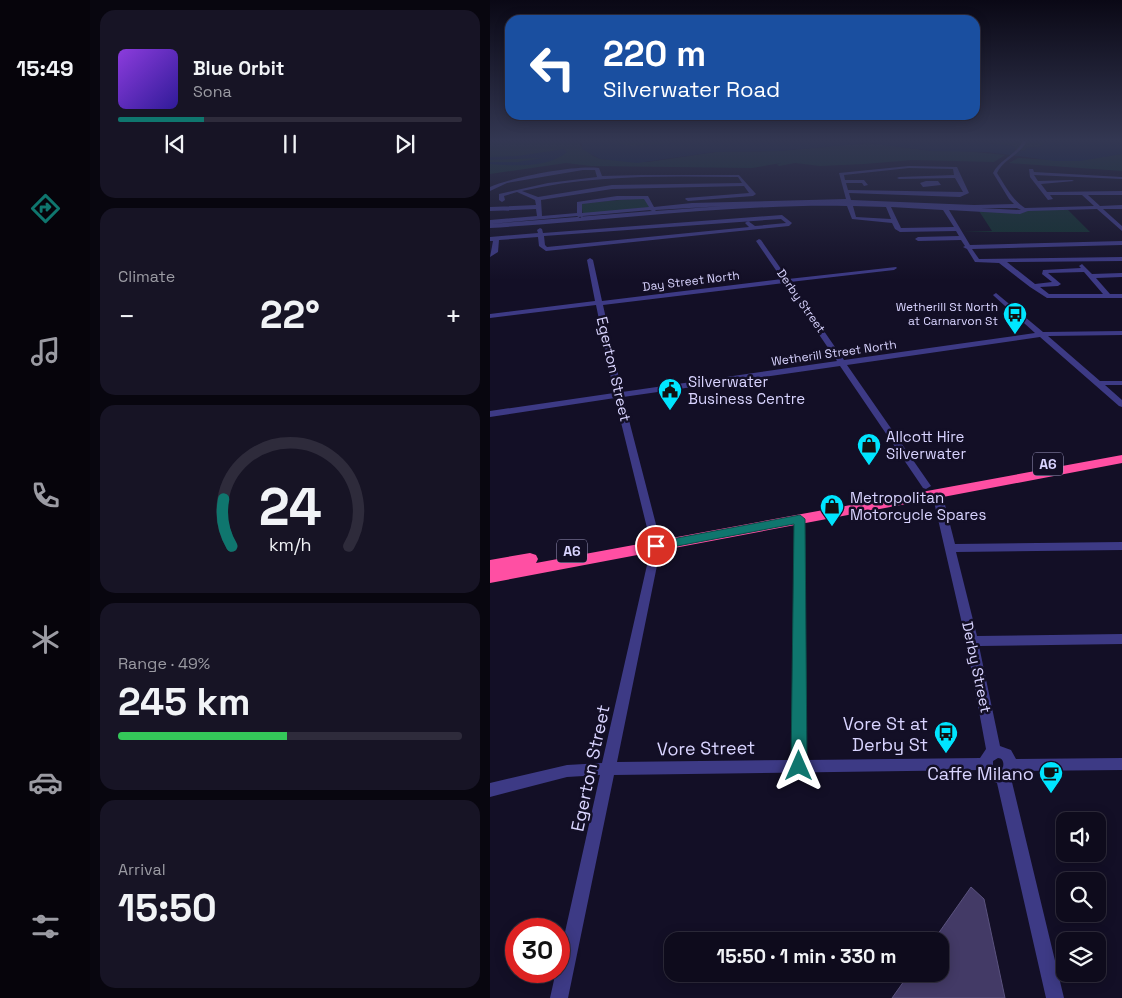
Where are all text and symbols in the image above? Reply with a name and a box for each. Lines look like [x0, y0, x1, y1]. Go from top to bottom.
text: 220 m [603, 32, 706, 76]
icon: left [520, 35, 585, 100]
text: 15:49 [16, 54, 74, 82]
text: Blue Orbit [193, 56, 284, 81]
text: Silverwater Road [603, 75, 780, 103]
text: Sona [193, 81, 232, 102]
icon: previous [161, 130, 189, 158]
icon: pause [276, 130, 304, 158]
icon: next [391, 130, 419, 158]
icon: directions [28, 191, 63, 226]
text: Climate [118, 266, 175, 287]
street label: Derby Street [773, 266, 829, 336]
street label: Day Street North [642, 267, 740, 295]
text: 22° [260, 291, 320, 339]
text: − [118, 298, 135, 334]
text: + [445, 298, 462, 334]
place label: Wetherill St North at Carnarvon St [896, 299, 998, 329]
bus stop icon: Wetherill St North at Carnarvon St [1002, 301, 1028, 335]
street label: Egerton Street [593, 315, 635, 424]
icon: music [28, 334, 63, 369]
street label: Wetherill Street North [770, 336, 898, 370]
place label: Silverwater Business Centre [688, 372, 805, 408]
public building icon: Silverwater Business Centre [657, 377, 683, 411]
place label: Allcott Hire Silverwater [886, 427, 966, 463]
shop icon: Allcott Hire Silverwater [856, 432, 882, 466]
road number: A6 [1033, 452, 1063, 476]
text: 24 [258, 474, 322, 540]
icon: phone [28, 478, 63, 513]
place label: Metropolitan Motorcycle Spares [850, 488, 987, 524]
shop icon: Metropolitan Motorcycle Spares [819, 493, 845, 527]
pin [635, 525, 677, 567]
icon: arrive [642, 532, 670, 560]
text: km/h [269, 533, 311, 556]
road number: A6 [557, 540, 587, 562]
street label: Derby Street [958, 620, 996, 715]
icon: climate [28, 622, 63, 657]
text: Range · 49% [118, 653, 210, 674]
text: 245 km [118, 678, 250, 726]
street label: Egerton Street [565, 703, 615, 833]
place label: Vore St at Derby St [843, 712, 928, 756]
bus stop icon: Vore St at Derby St [933, 720, 959, 754]
street label: Vore Street [657, 736, 755, 760]
position arrow [772, 739, 824, 791]
cafe icon: Caffe Milano [1038, 760, 1064, 794]
place label: Caffe Milano [927, 762, 1034, 785]
icon: car [28, 765, 63, 800]
map controls [1056, 812, 1106, 982]
button: sound [1056, 812, 1106, 862]
text: Arrival [118, 859, 166, 880]
button: search [1056, 872, 1106, 922]
text: 15:50 [118, 884, 217, 932]
icon: filters [28, 909, 63, 944]
speed limit sign: 30 [505, 918, 570, 983]
button: layers [1056, 932, 1106, 982]
text: 15:50 · 1 min · 330 m [717, 944, 896, 969]

